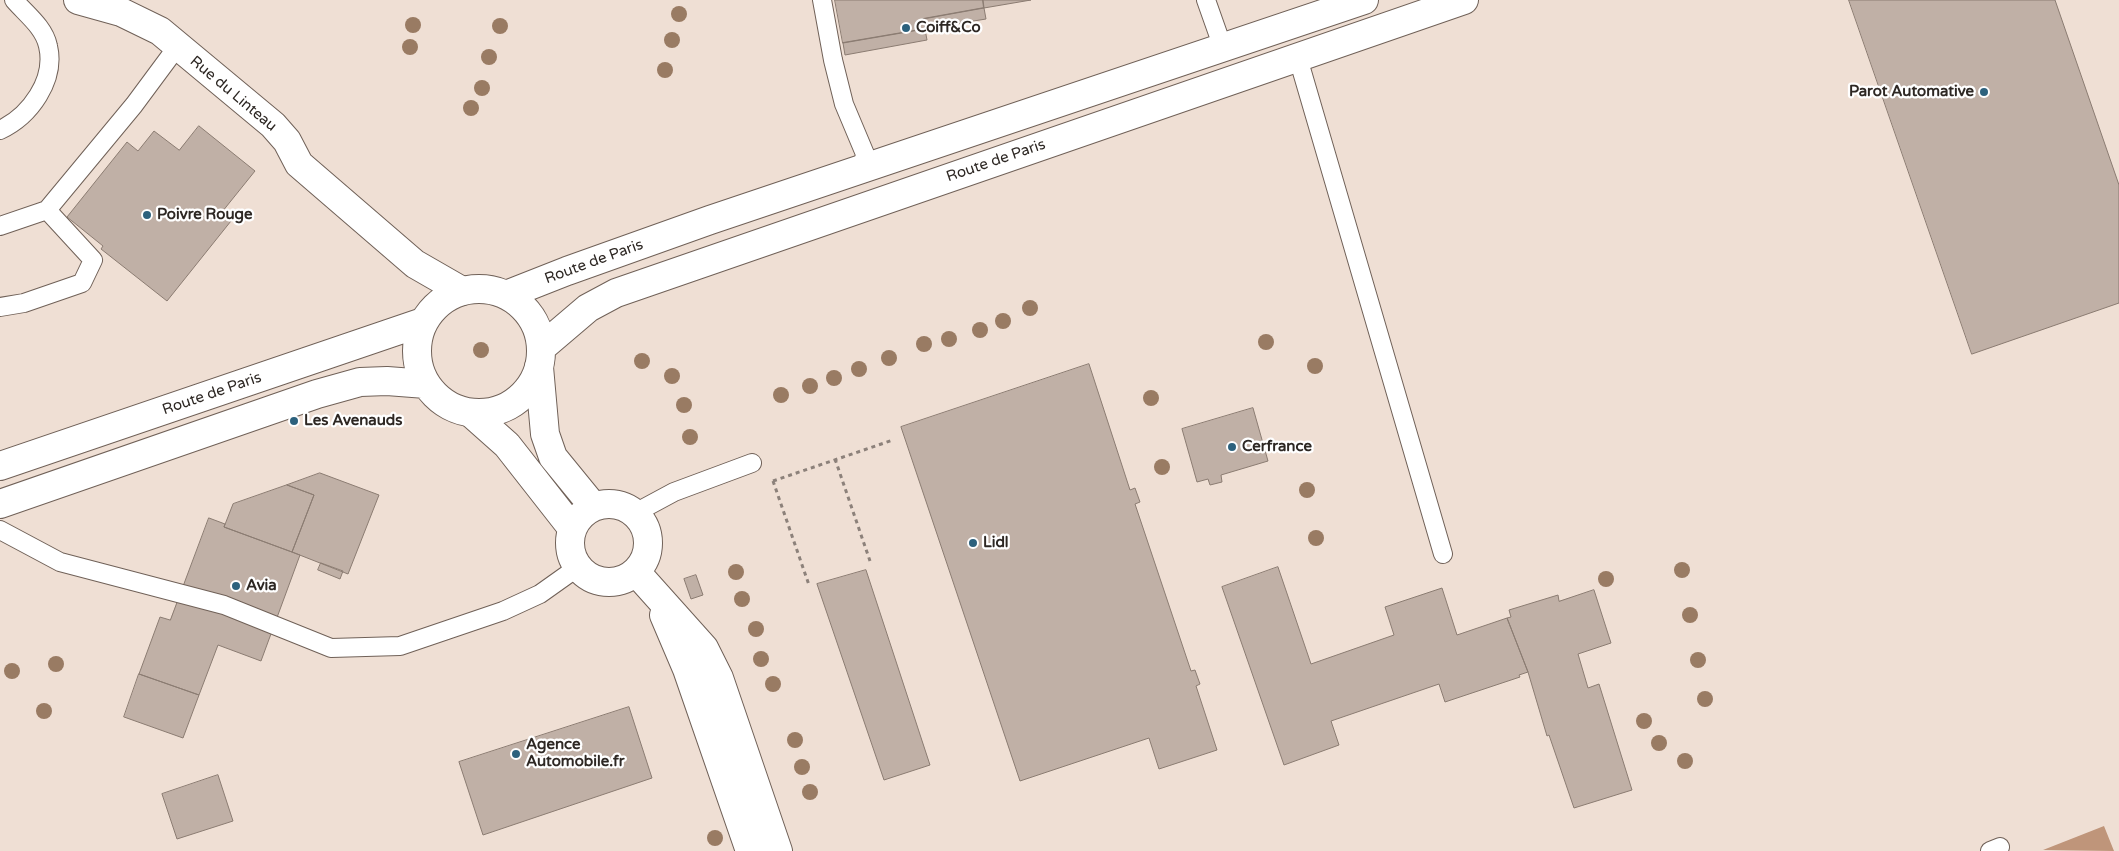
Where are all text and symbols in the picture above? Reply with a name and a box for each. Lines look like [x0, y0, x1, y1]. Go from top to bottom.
place label: Coiff&Co [916, 19, 981, 37]
marker: Coiff&Co [900, 22, 912, 34]
street label: Rue du Linteau [186, 53, 280, 135]
place label: Parot Automative [1849, 83, 1974, 101]
marker: Parot Automative [1978, 86, 1990, 98]
street label: Route de Paris [944, 136, 1048, 186]
place label: Poivre Rouge [157, 206, 252, 224]
marker: Poivre Rouge [141, 209, 153, 221]
street label: Route de Paris [542, 236, 646, 288]
street label: Route de Paris [160, 369, 264, 419]
place label: Les Avenauds [304, 412, 403, 430]
marker: Les Avenauds [288, 415, 300, 427]
place label: Cerfrance [1242, 438, 1312, 456]
marker: Cerfrance [1226, 441, 1238, 453]
place label: Lidl [983, 534, 1009, 552]
marker: Lidl [967, 537, 979, 549]
place label: Avia [246, 577, 277, 595]
marker: Avia [230, 580, 242, 592]
place label: Agence Automobile.fr [526, 736, 625, 771]
marker: Agence Automobile.fr [510, 748, 522, 760]

